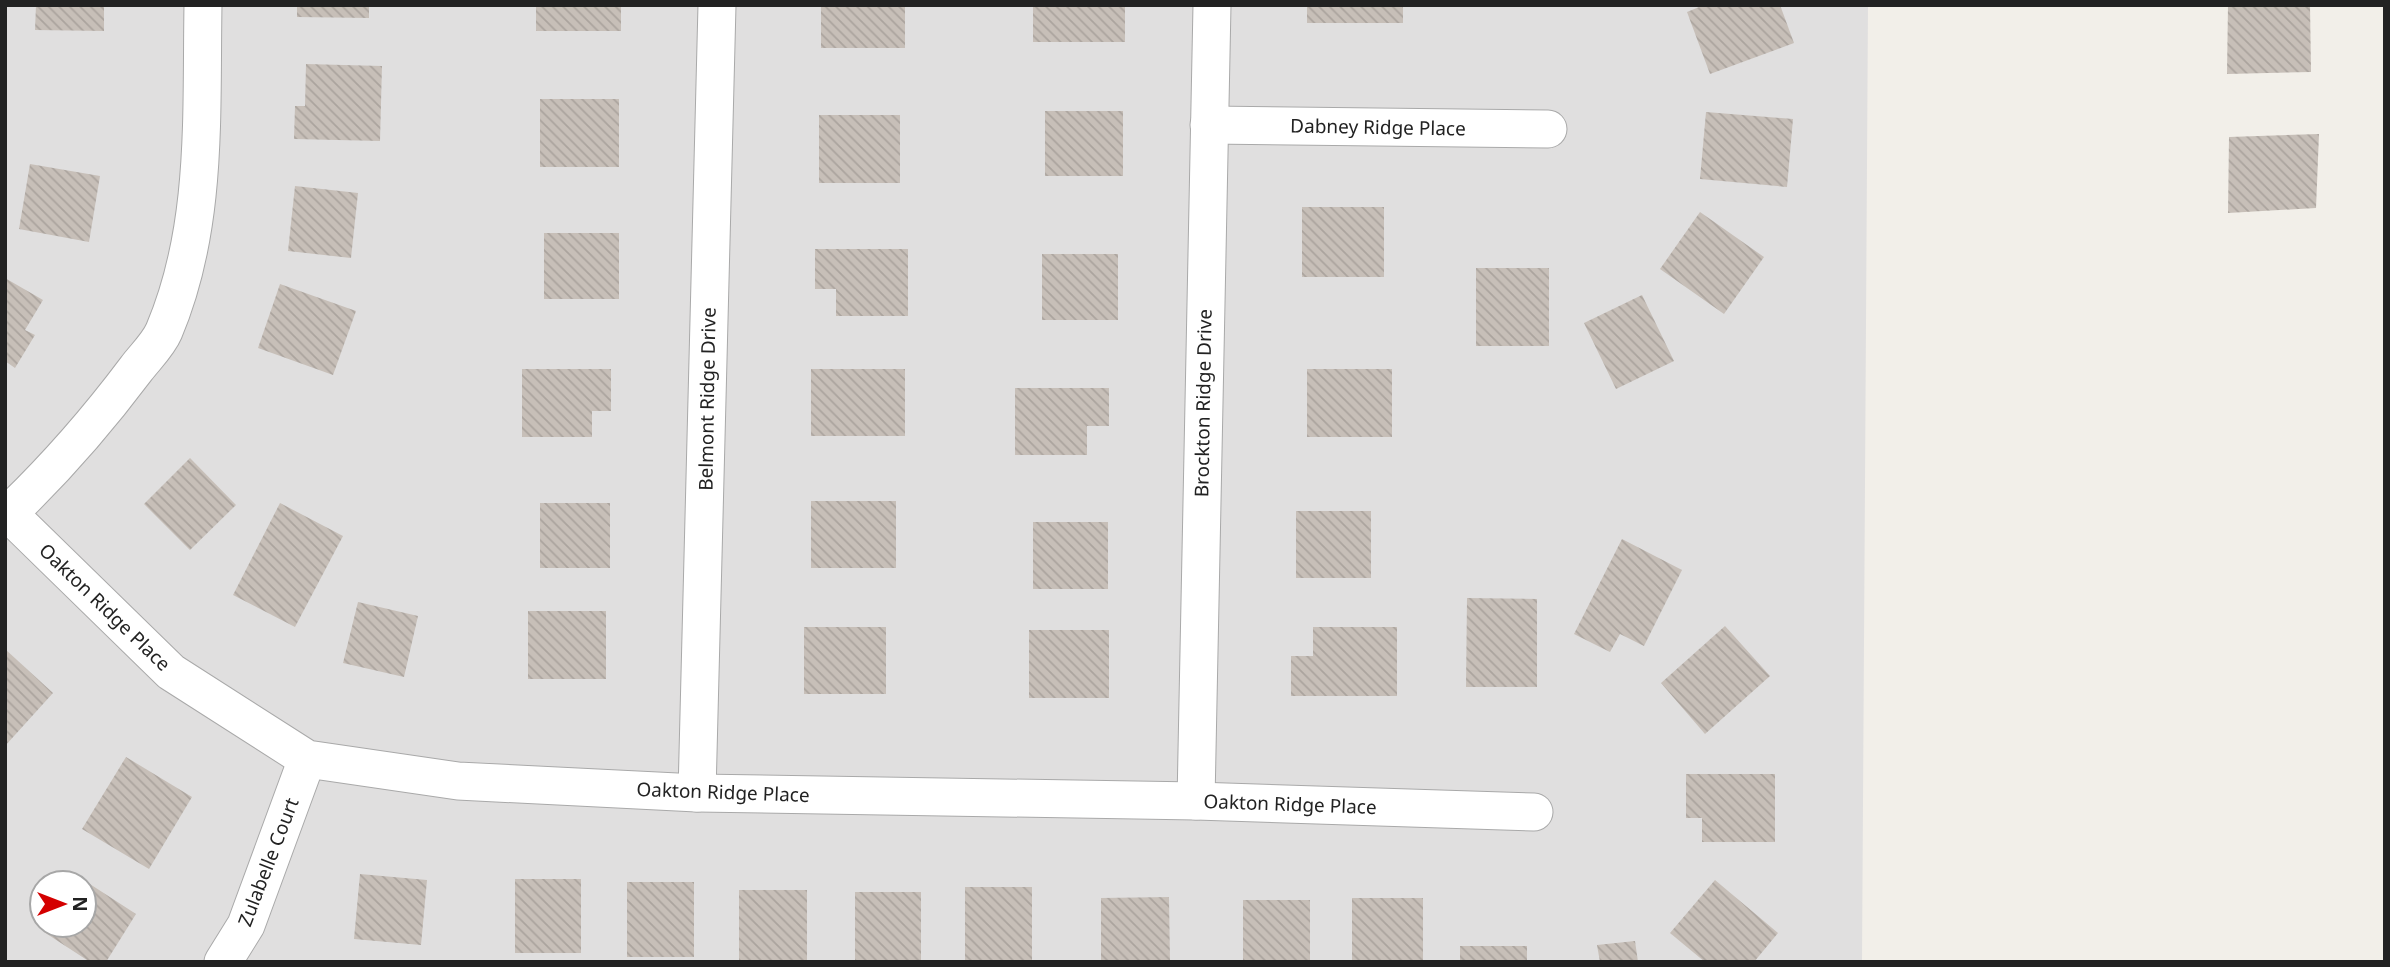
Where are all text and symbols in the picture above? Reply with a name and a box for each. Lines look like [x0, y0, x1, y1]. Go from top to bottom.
street label: Dabney Ridge Place [1290, 112, 1466, 142]
street label: Belmont Ridge Drive [692, 307, 722, 491]
street label: Brockton Ridge Drive [1188, 309, 1218, 497]
street label: Oakton Ridge Place [34, 537, 176, 677]
street label: Oakton Ridge Place [636, 776, 810, 808]
street label: Oakton Ridge Place [1203, 788, 1377, 820]
street label: Zulabelle Court [231, 794, 305, 930]
north arrow [28, 869, 98, 939]
text: N [67, 896, 93, 912]

